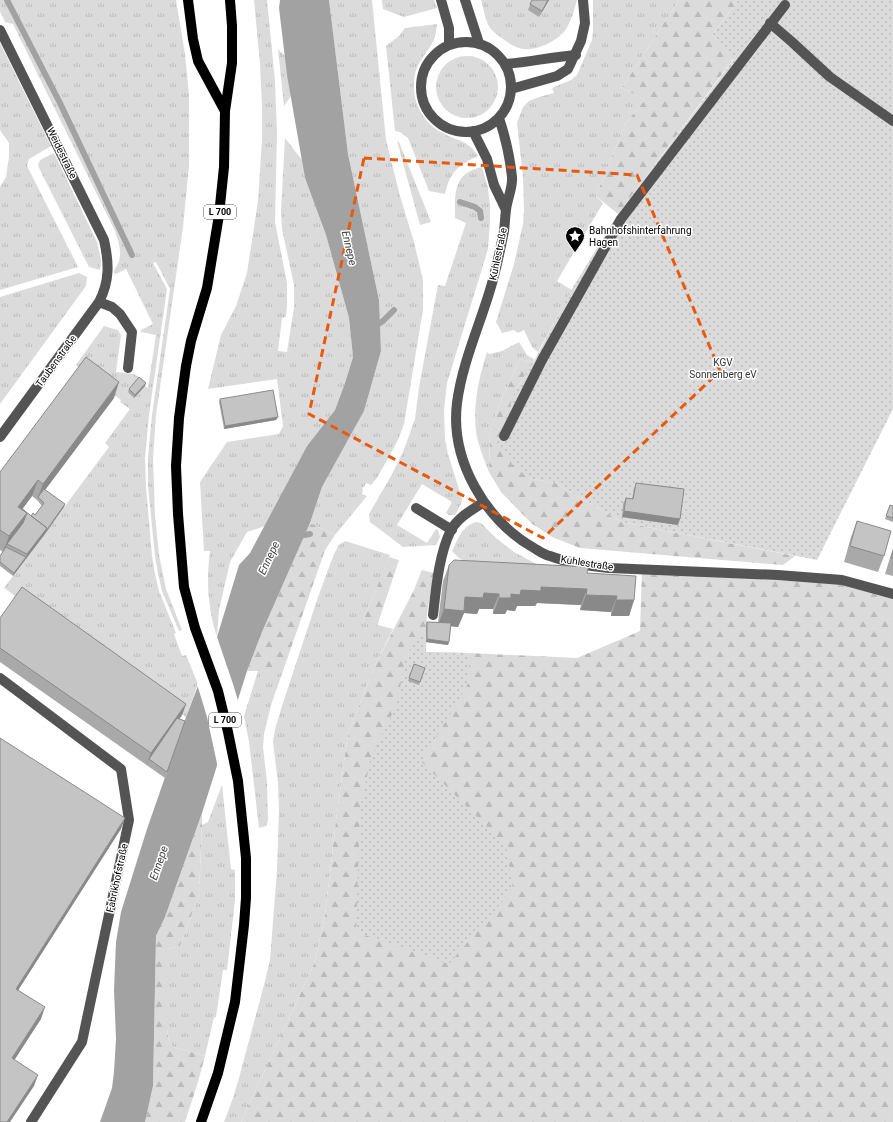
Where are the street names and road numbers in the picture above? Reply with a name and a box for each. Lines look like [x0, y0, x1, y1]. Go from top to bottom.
street label: Weidestraße [45, 126, 79, 180]
road number: L 700 [204, 205, 236, 219]
street label: Kuhlestraße [487, 227, 509, 281]
street label: Taubenstraße [34, 333, 78, 389]
street label: Kuhlestraße [560, 553, 614, 573]
road number: L 700 [209, 713, 241, 727]
street label: Fabrikhofstraße [104, 842, 130, 914]

